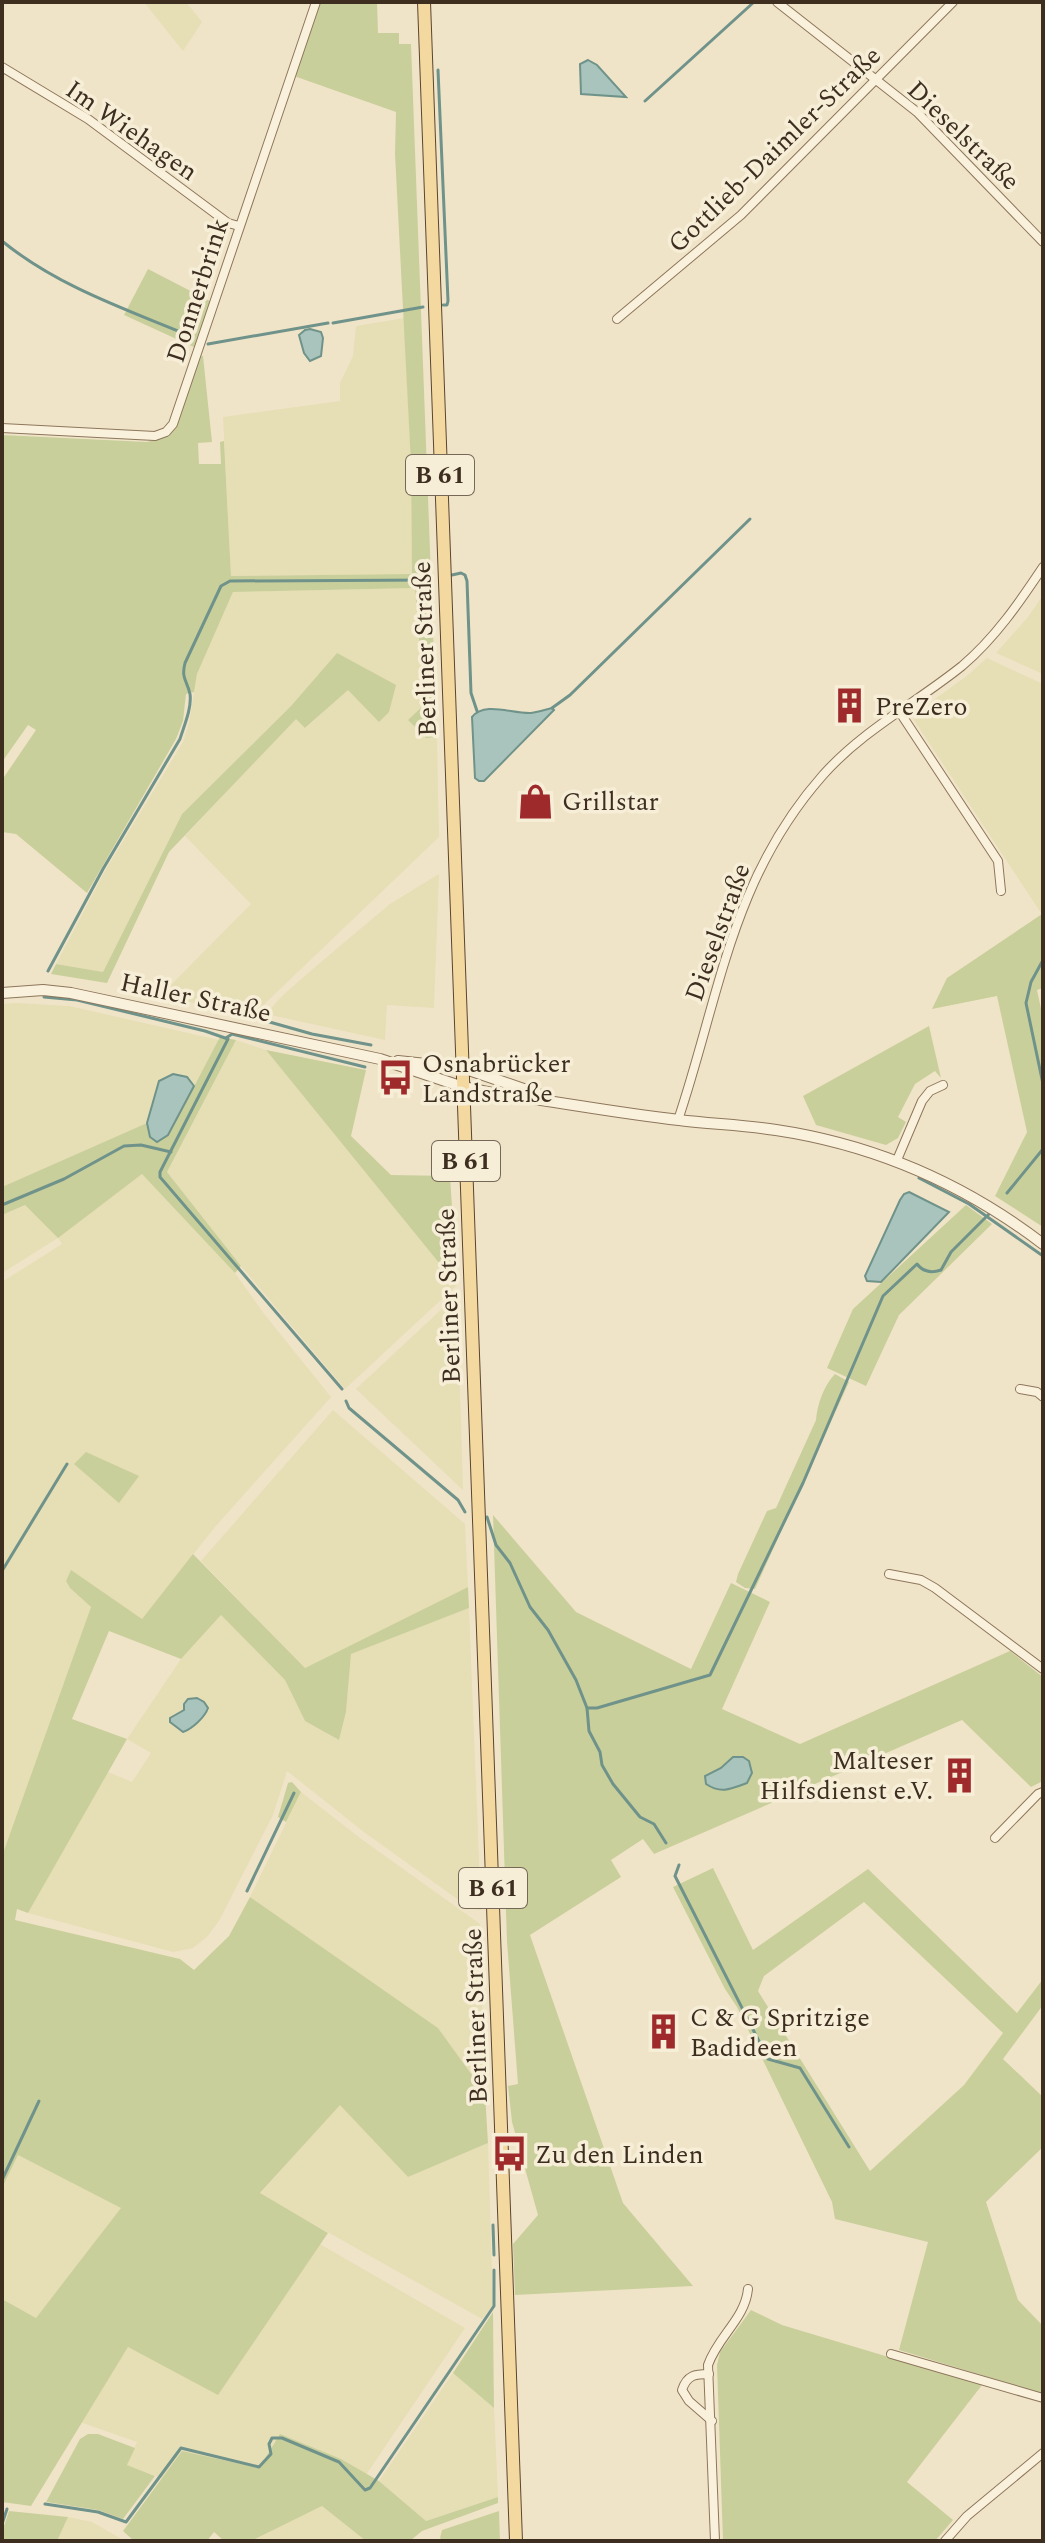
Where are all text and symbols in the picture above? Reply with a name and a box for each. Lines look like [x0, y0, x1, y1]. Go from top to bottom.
street label: Gottlieb-Daimler-Straße [659, 37, 891, 263]
street label: Im Wiehagen [57, 70, 206, 191]
street label: Dieselstraße [898, 71, 1029, 200]
street label: Donnerbrink [156, 213, 240, 368]
road number: B 61 [406, 455, 474, 495]
street label: Berliner Straße [402, 560, 448, 737]
building icon: PreZero [830, 687, 868, 725]
place label: PreZero [875, 687, 967, 727]
shop icon: Grillstar [517, 782, 555, 820]
place label: Grillstar [562, 782, 659, 822]
street label: Dieselstraße [674, 858, 761, 1007]
street label: Haller Straße [117, 962, 275, 1033]
place label: Osnabrücker Landstraße [422, 1044, 571, 1114]
bus stop icon: Osnabrücker Landstraße [377, 1059, 415, 1097]
road number: B 61 [432, 1141, 500, 1181]
street label: Berliner Straße [426, 1207, 472, 1384]
place label: Malteser Hilfsdienst e.V. [760, 1741, 933, 1811]
building icon: Malteser Hilfsdienst e.V. [940, 1756, 978, 1794]
road number: B 61 [459, 1868, 527, 1908]
street label: Berliner Straße [453, 1927, 499, 2104]
place label: C & G Spritzige Badideen [690, 1998, 870, 2068]
building icon: C & G Spritzige Badideen [645, 2013, 683, 2051]
bus stop icon: Zu den Linden [490, 2135, 528, 2173]
place label: Zu den Linden [535, 2135, 704, 2175]

